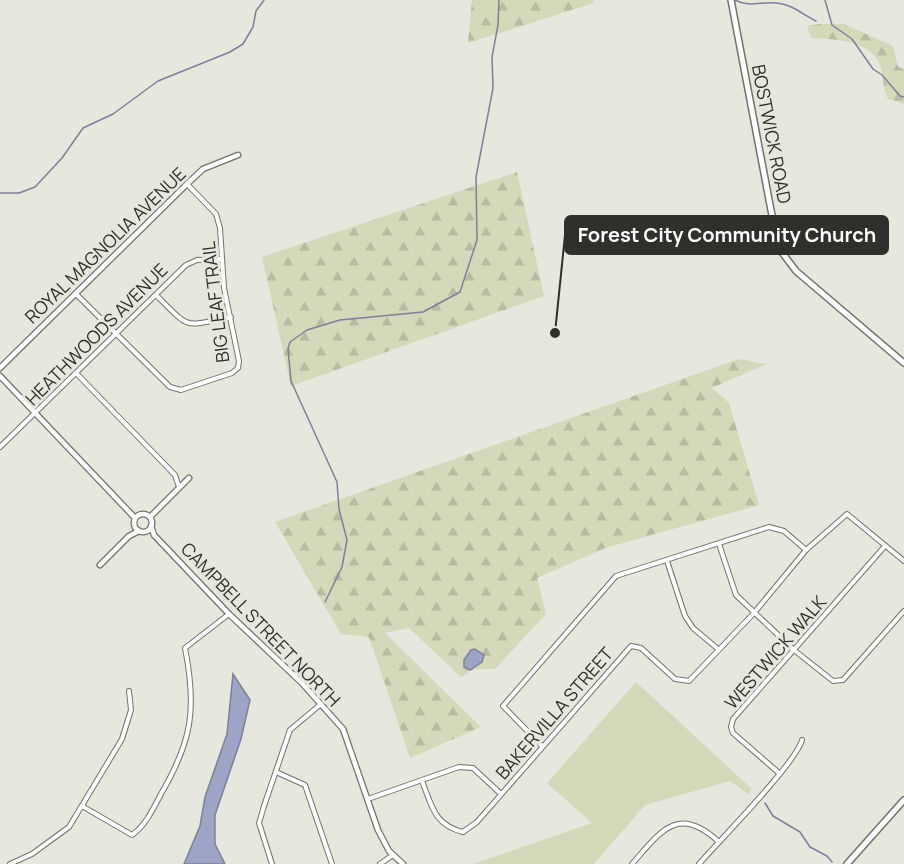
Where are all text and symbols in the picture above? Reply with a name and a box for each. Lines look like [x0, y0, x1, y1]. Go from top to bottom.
street label: BOSTWICK ROAD [747, 62, 797, 206]
street label: ROYAL MAGNOLIA AVENUE [19, 162, 191, 328]
callout: Forest City Community Church [565, 216, 888, 254]
text: Forest City Community Church [578, 221, 876, 248]
street label: BIG LEAF TRAIL [196, 240, 234, 364]
street label: HEATHWOODS AVENUE [20, 258, 172, 410]
street label: CAMPBELL STREET NORTH [176, 537, 346, 711]
street label: WESTWICK WALK [719, 590, 831, 714]
street label: BAKERVILLA STREET [490, 642, 618, 784]

